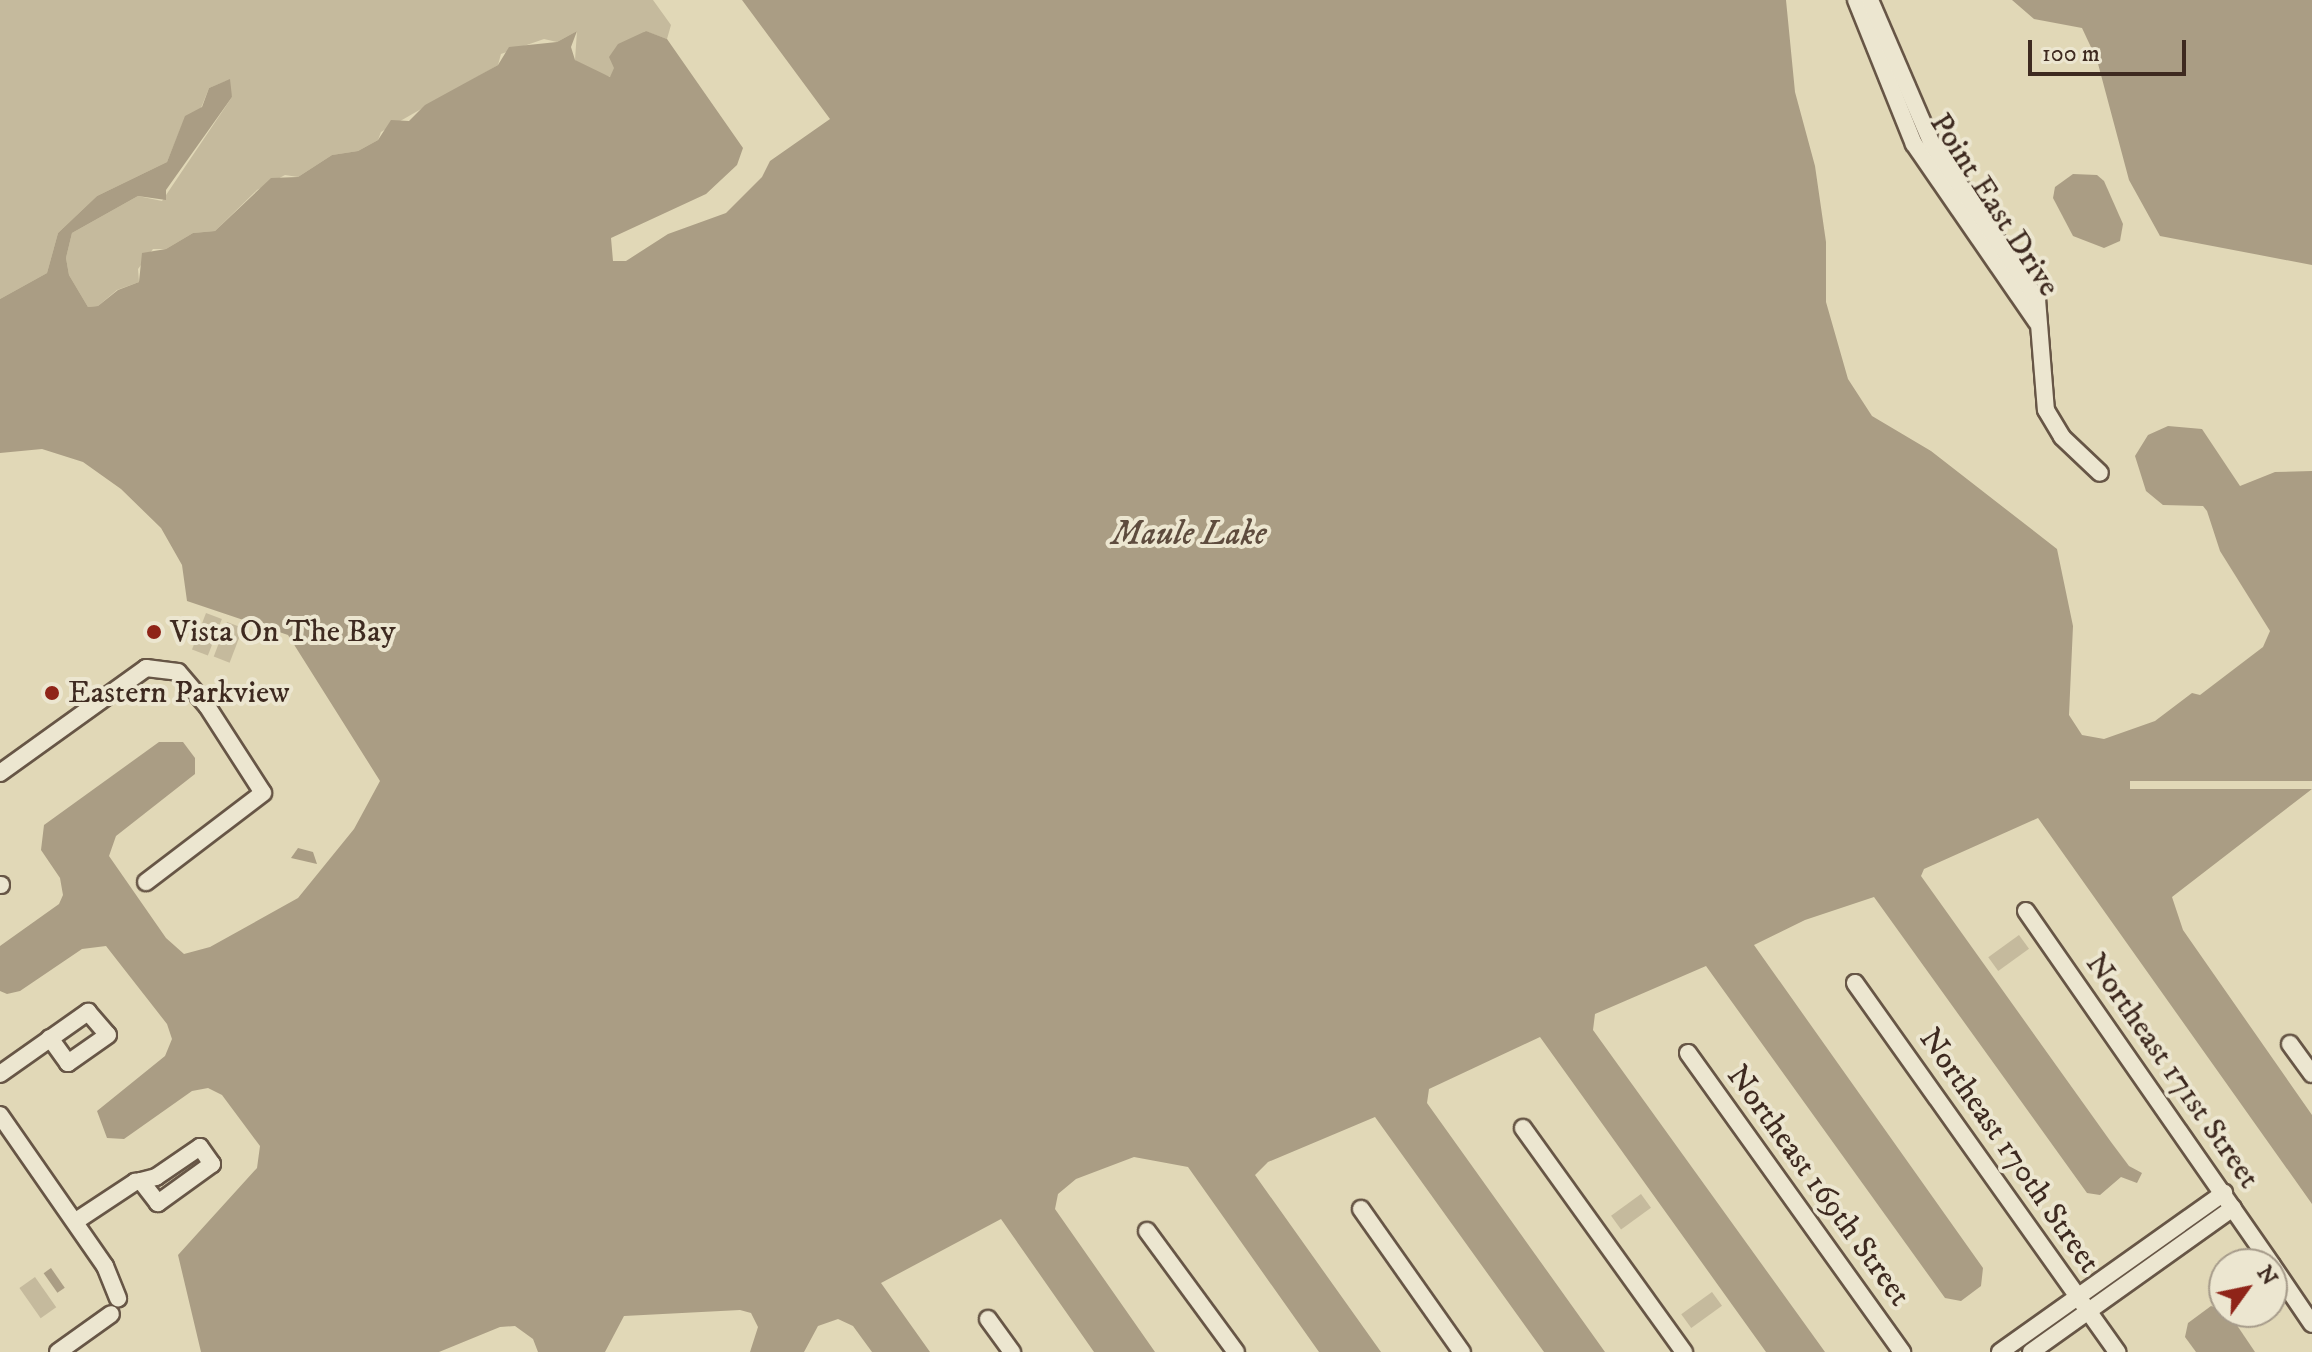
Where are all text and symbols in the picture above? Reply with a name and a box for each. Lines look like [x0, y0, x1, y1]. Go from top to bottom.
scale bar [2032, 24, 2190, 74]
text: 100 m [2042, 39, 2100, 69]
street label: Point East Drive [1921, 106, 2067, 304]
water label: Maule Lake [1111, 515, 1267, 555]
place label: Vista On The Bay [170, 613, 396, 651]
marker: Vista On The Bay [145, 623, 163, 641]
place label: Eastern Parkview [68, 674, 290, 712]
marker: Eastern Parkview [43, 684, 61, 702]
street label: Northeast 171st Street [2076, 946, 2268, 1196]
street label: Northeast 170th Street [1910, 1021, 2108, 1281]
street label: Northeast 169th Street [1718, 1058, 1918, 1314]
north arrow [2208, 1248, 2288, 1328]
text: N [2251, 1261, 2283, 1291]

